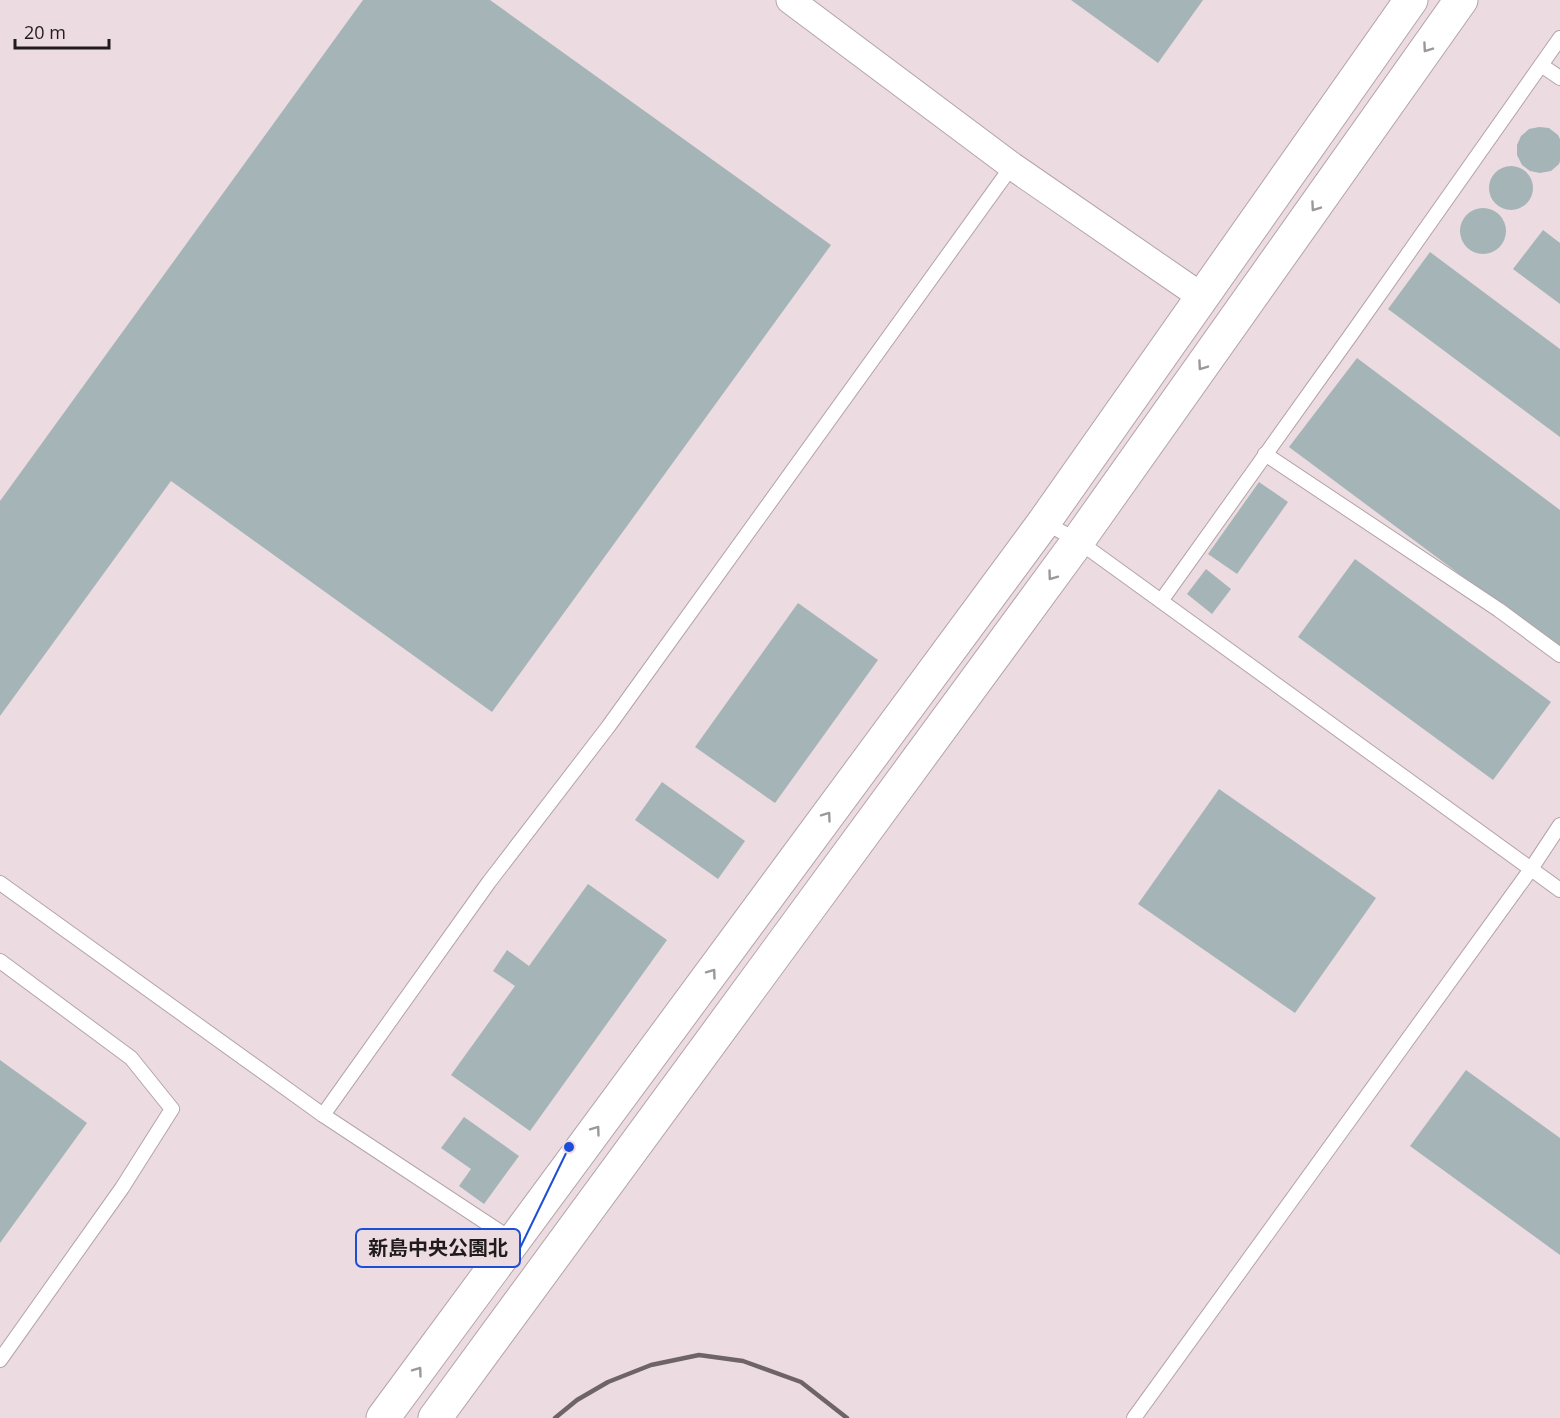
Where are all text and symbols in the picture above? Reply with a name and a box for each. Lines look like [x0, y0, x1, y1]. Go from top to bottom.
scale bar [15, 12, 110, 50]
text: 20 m [24, 20, 66, 44]
one-way arrow [1423, 41, 1434, 52]
one-way arrow [1311, 200, 1322, 211]
one-way arrow [1198, 359, 1209, 370]
one-way arrow [1048, 570, 1059, 581]
one-way arrow [820, 811, 831, 822]
one-way arrow [705, 968, 716, 979]
one-way arrow [589, 1125, 600, 1136]
callout: 新島中央公園北 [356, 1229, 520, 1267]
text: 新島中央公園北 [368, 1234, 508, 1261]
one-way arrow [411, 1367, 422, 1378]

